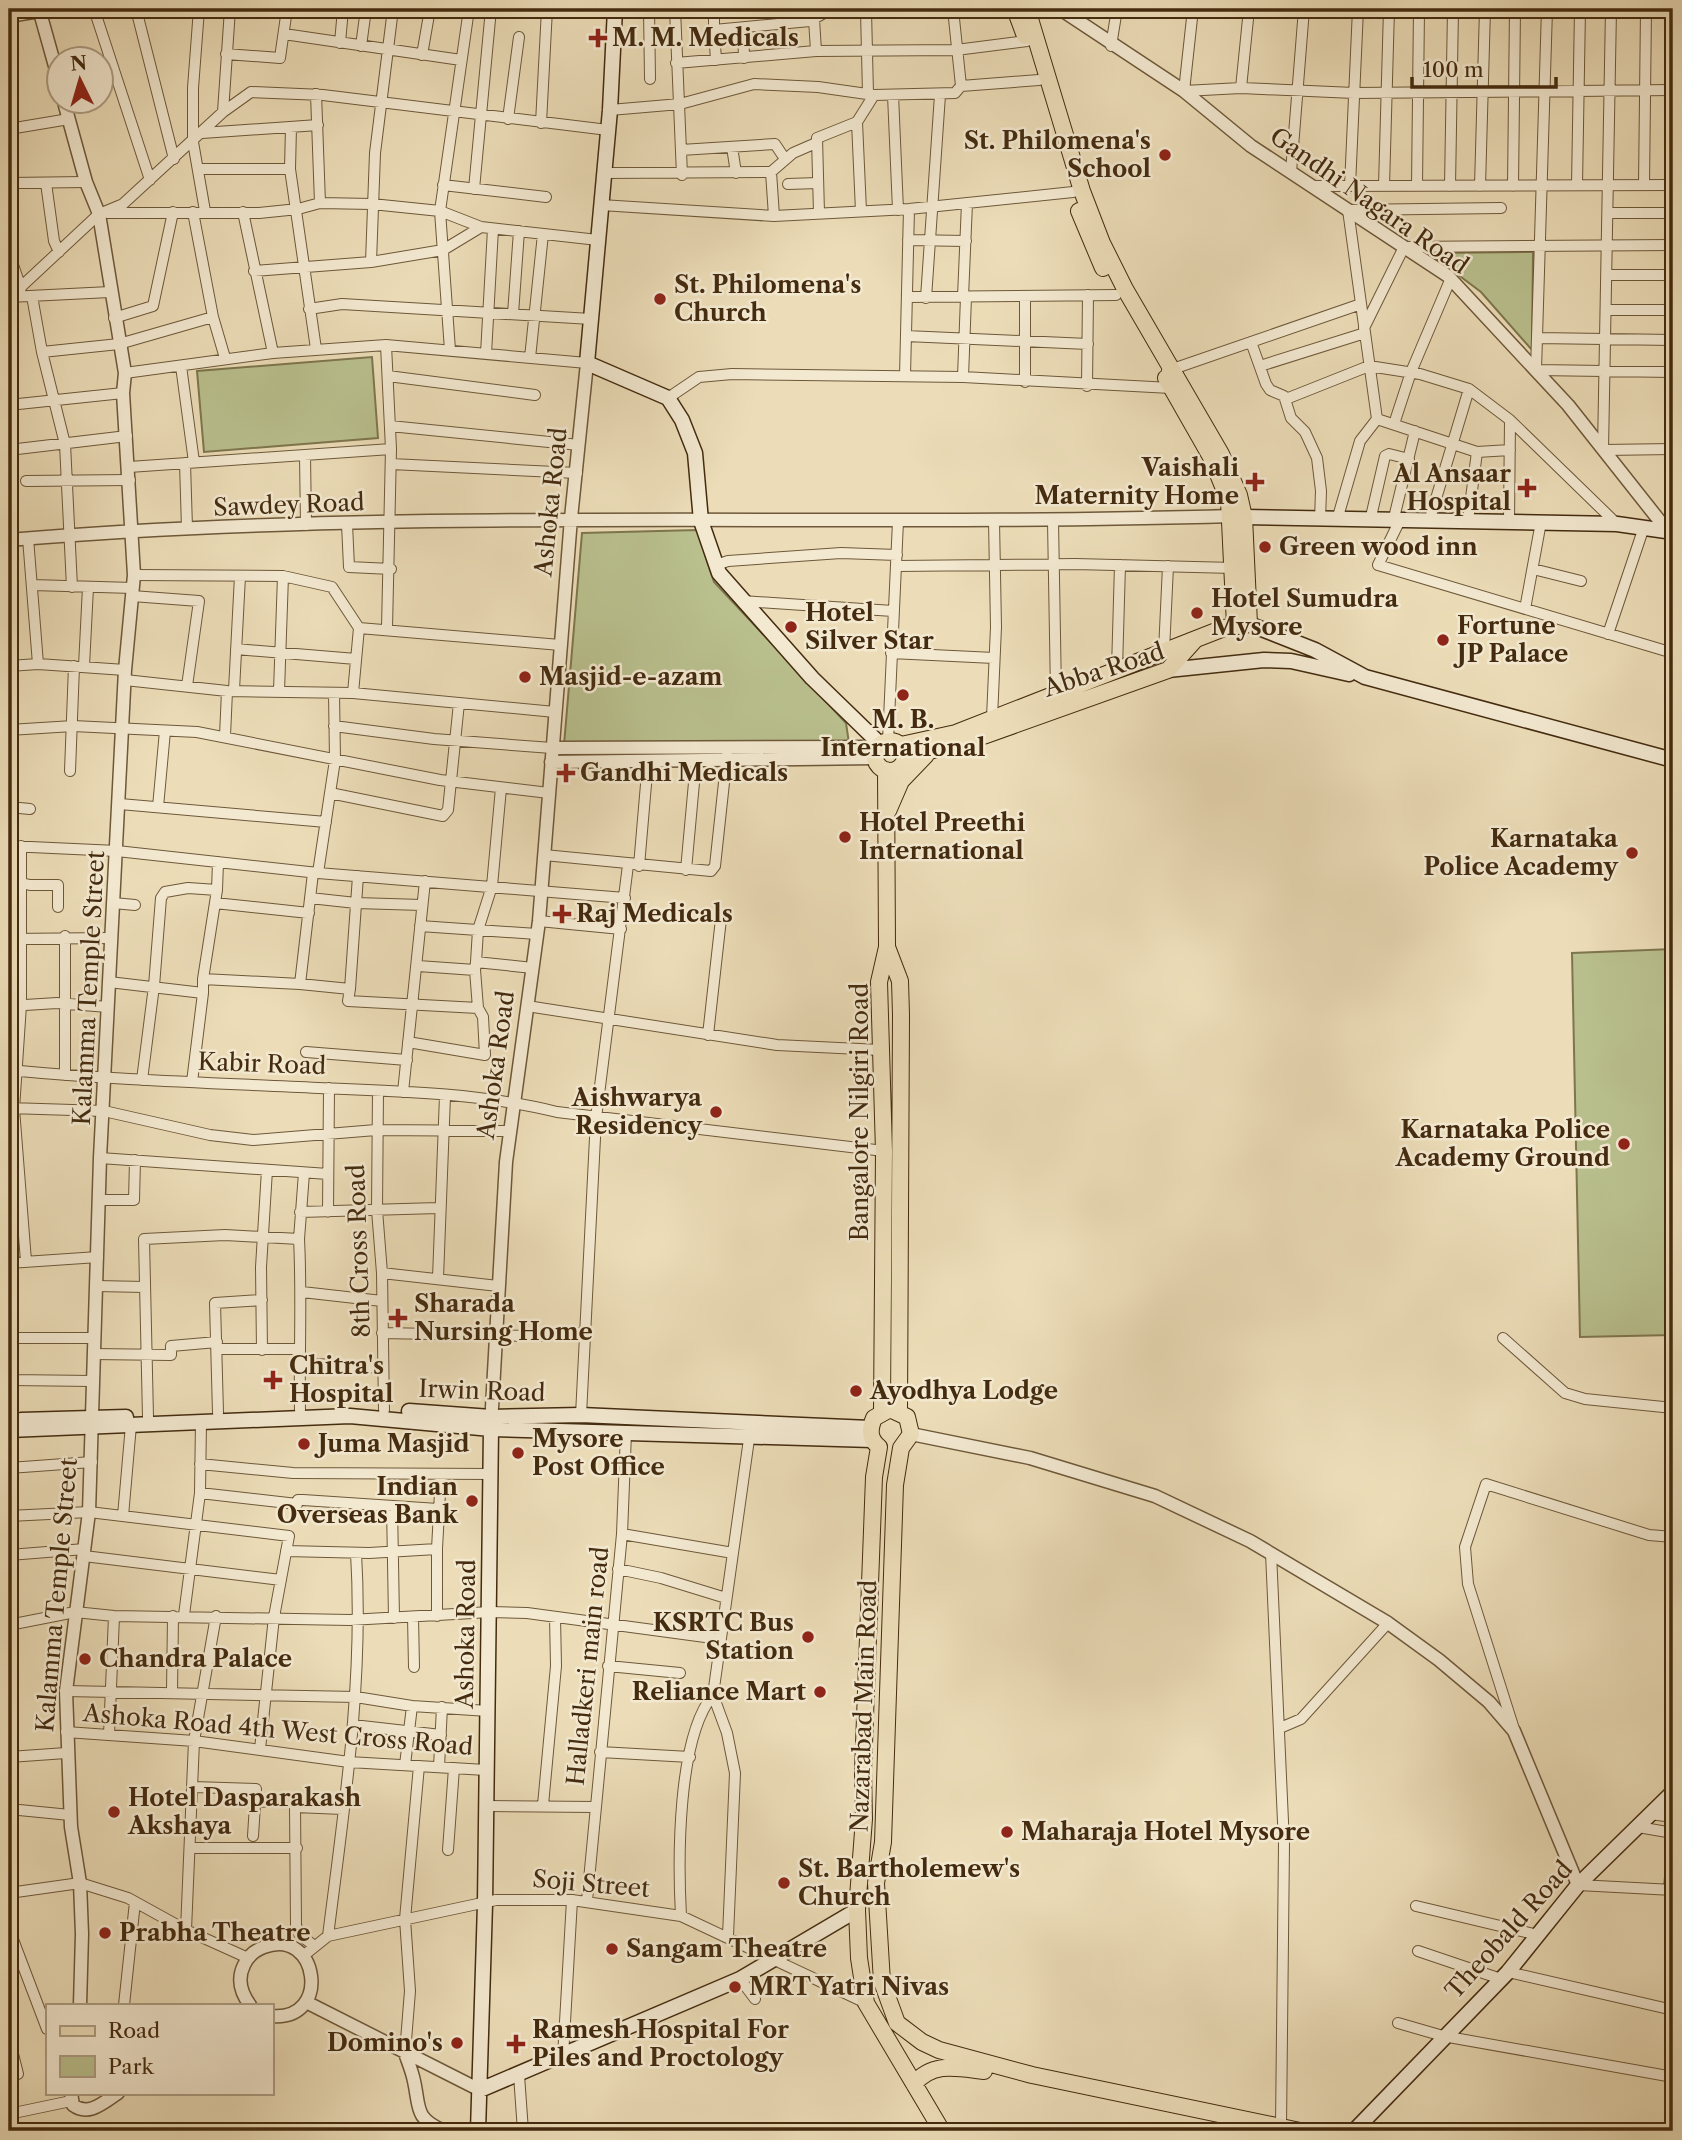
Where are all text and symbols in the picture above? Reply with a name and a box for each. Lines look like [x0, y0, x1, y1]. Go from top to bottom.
place label: M. M. Medicals [612, 23, 799, 52]
marker: M. M. Medicals [590, 30, 606, 46]
north arrow [46, 46, 116, 116]
scale bar [1412, 46, 1556, 90]
text: N [69, 51, 88, 76]
text: 100 m [1423, 57, 1484, 82]
street label: Gandhi Nagara Road [1264, 121, 1474, 280]
place label: St. Philomena's School [964, 126, 1151, 183]
marker: St. Philomena's School [1157, 147, 1173, 163]
place label: St. Philomena's Church [674, 270, 861, 327]
marker: St. Philomena's Church [652, 291, 668, 307]
street label: Ashoka Road [528, 426, 573, 579]
place label: Vaishali Maternity Home [1034, 453, 1239, 510]
place label: Al Ansaar Hospital [1392, 459, 1511, 516]
marker: Vaishali Maternity Home [1245, 472, 1265, 492]
marker: Al Ansaar Hospital [1517, 478, 1537, 498]
street label: Sawdey Road [213, 487, 366, 522]
place label: Green wood inn [1279, 532, 1478, 561]
marker: Green wood inn [1257, 539, 1273, 555]
place label: Hotel Sumudra Mysore [1211, 584, 1400, 641]
place label: Hotel Silver Star [805, 598, 934, 655]
marker: Hotel Sumudra Mysore [1189, 605, 1205, 621]
place label: Fortune JP Palace [1453, 611, 1568, 668]
marker: Hotel Silver Star [783, 619, 799, 635]
marker: Fortune JP Palace [1435, 632, 1451, 648]
street label: Abba Road [1039, 636, 1168, 703]
place label: Masjid-e-azam [539, 662, 723, 691]
marker: Masjid-e-azam [517, 669, 533, 685]
marker: M. B. International [895, 687, 911, 703]
place label: M. B. International [821, 705, 985, 762]
place label: Gandhi Medicals [580, 758, 788, 787]
marker: Gandhi Medicals [558, 765, 574, 781]
place label: Hotel Preethi International [859, 808, 1026, 865]
place label: Karnataka Police Academy [1423, 824, 1619, 881]
marker: Hotel Preethi International [837, 829, 853, 845]
marker: Karnataka Police Academy [1624, 845, 1640, 861]
street label: Kalamma Temple Street [67, 849, 110, 1126]
place label: Raj Medicals [576, 899, 733, 928]
marker: Raj Medicals [554, 906, 570, 922]
street label: Bangalore Nilgiri Road [845, 982, 874, 1241]
street label: Ashoka Road [471, 989, 520, 1142]
street label: Kabir Road [197, 1047, 327, 1080]
place label: Aishwarya Residency [571, 1083, 703, 1140]
marker: Aishwarya Residency [708, 1104, 724, 1120]
place label: Karnataka Police Academy Ground [1395, 1115, 1610, 1172]
marker: Karnataka Police Academy Ground [1616, 1136, 1632, 1152]
street label: 8th Cross Road [341, 1163, 376, 1338]
place label: Sharada Nursing Home [414, 1289, 593, 1346]
marker: Sharada Nursing Home [388, 1308, 408, 1328]
place label: Chitra's Hospital [289, 1351, 393, 1408]
marker: Chitra's Hospital [263, 1370, 283, 1390]
street label: Irwin Road [418, 1374, 546, 1407]
place label: Ayodhya Lodge [869, 1376, 1058, 1405]
marker: Ayodhya Lodge [848, 1383, 864, 1399]
place label: Mysore Post Office [532, 1424, 665, 1481]
place label: Juma Masjid [314, 1429, 469, 1458]
marker: Juma Masjid [296, 1436, 312, 1452]
marker: Mysore Post Office [510, 1445, 526, 1461]
street label: Kalamma Temple Street [30, 1456, 83, 1733]
place label: Indian Overseas Bank [277, 1472, 459, 1529]
marker: Indian Overseas Bank [464, 1493, 480, 1509]
street label: Halladkeri main road [561, 1545, 615, 1787]
street label: Ashoka Road [450, 1559, 481, 1710]
street label: Nazarabad Main Road [845, 1579, 882, 1833]
place label: KSRTC Bus Station [653, 1608, 795, 1665]
marker: KSRTC Bus Station [800, 1629, 816, 1645]
place label: Chandra Palace [99, 1644, 292, 1673]
marker: Chandra Palace [77, 1651, 93, 1667]
place label: Reliance Mart [632, 1677, 806, 1706]
marker: Reliance Mart [812, 1684, 828, 1700]
street label: Ashoka Road 4th West Cross Road [81, 1698, 475, 1761]
place label: Hotel Dasparakash Akshaya [127, 1783, 362, 1840]
marker: Hotel Dasparakash Akshaya [106, 1804, 122, 1820]
place label: Maharaja Hotel Mysore [1021, 1817, 1310, 1846]
marker: Maharaja Hotel Mysore [999, 1824, 1015, 1840]
place label: St. Bartholemew's Church [798, 1854, 1020, 1911]
street label: Theobald Road [1439, 1854, 1578, 2005]
street label: Soji Street [531, 1864, 651, 1903]
marker: St. Bartholemew's Church [776, 1875, 792, 1891]
place label: Prabha Theatre [119, 1918, 311, 1947]
marker: Prabha Theatre [97, 1925, 113, 1941]
place label: Sangam Theatre [626, 1934, 827, 1963]
marker: Sangam Theatre [604, 1941, 620, 1957]
place label: MRT Yatri Nivas [749, 1972, 949, 2001]
marker: MRT Yatri Nivas [727, 1979, 743, 1995]
legend [46, 2004, 273, 2094]
place label: Ramesh Hospital For Piles and Proctology [532, 2015, 789, 2072]
text: Road [108, 2018, 160, 2043]
place label: Domino's [327, 2028, 443, 2057]
marker: Ramesh Hospital For Piles and Proctology [506, 2034, 526, 2054]
marker: Domino's [449, 2035, 465, 2051]
text: Park [108, 2054, 154, 2079]

